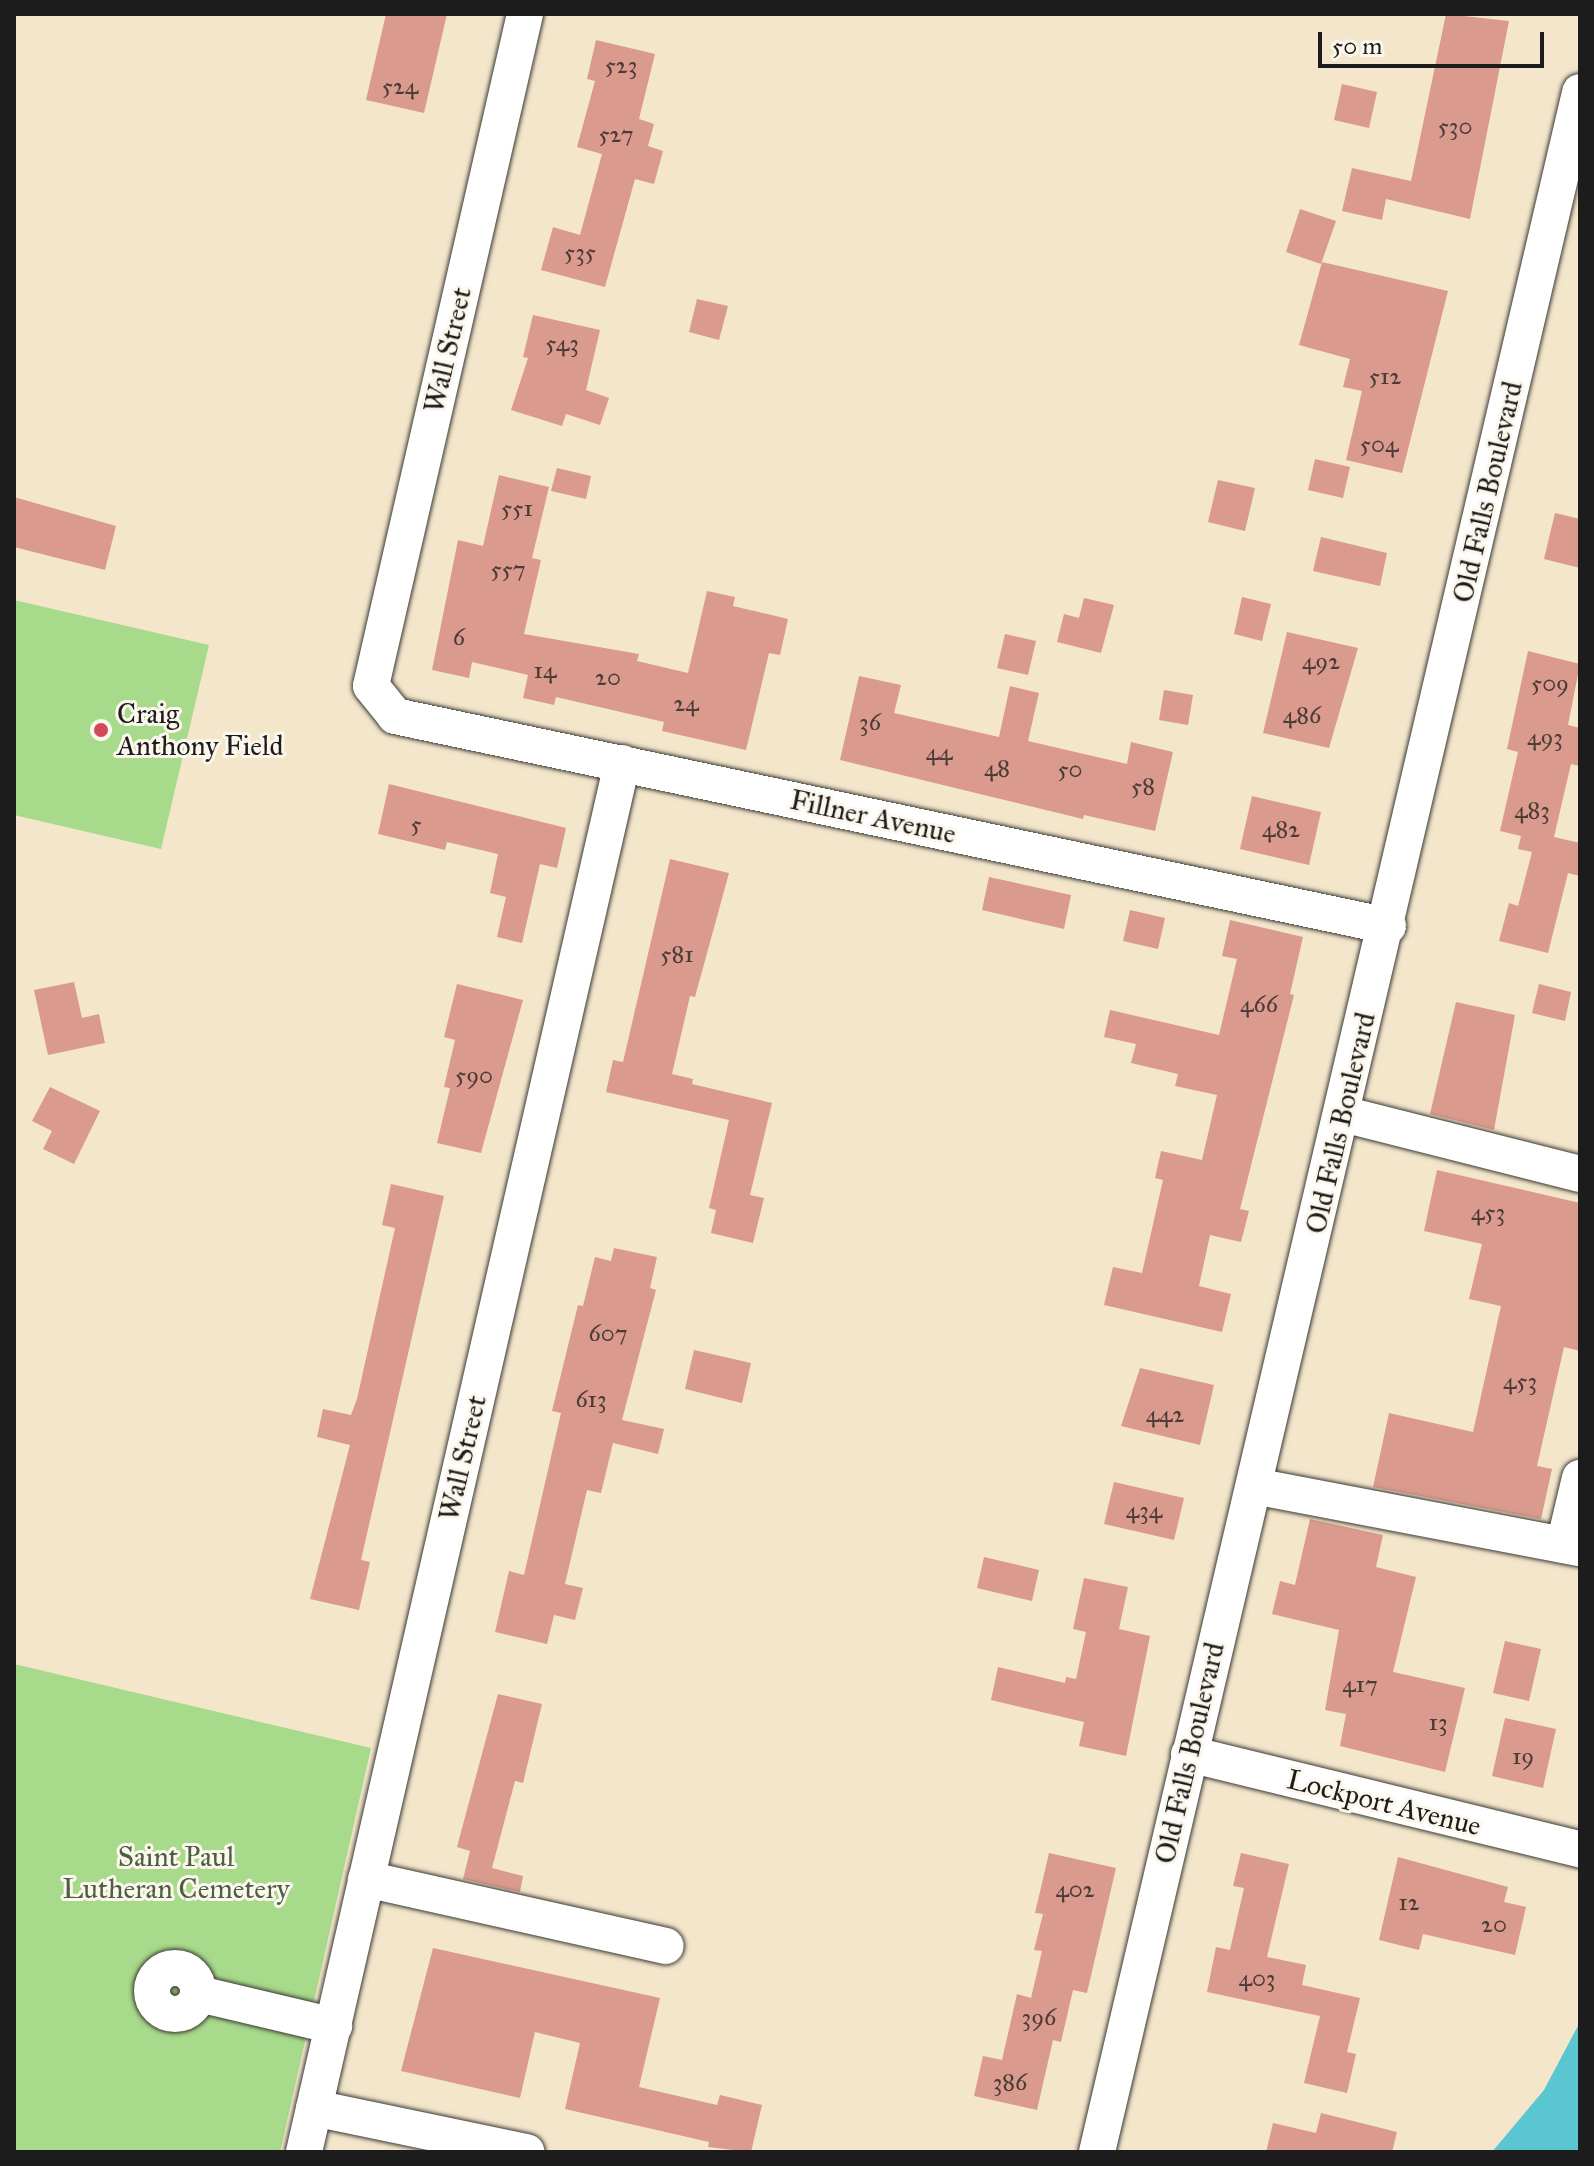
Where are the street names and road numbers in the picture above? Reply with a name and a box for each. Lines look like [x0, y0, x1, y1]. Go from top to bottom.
street label: Wall Street [417, 284, 479, 416]
street label: Old Falls Boulevard [1446, 378, 1530, 606]
street label: Fillner Avenue [787, 783, 959, 851]
street label: Old Falls Boulevard [1299, 1009, 1383, 1237]
street label: Wall Street [432, 1392, 494, 1524]
street label: Old Falls Boulevard [1148, 1639, 1232, 1867]
street label: Lockport Avenue [1284, 1763, 1484, 1843]

